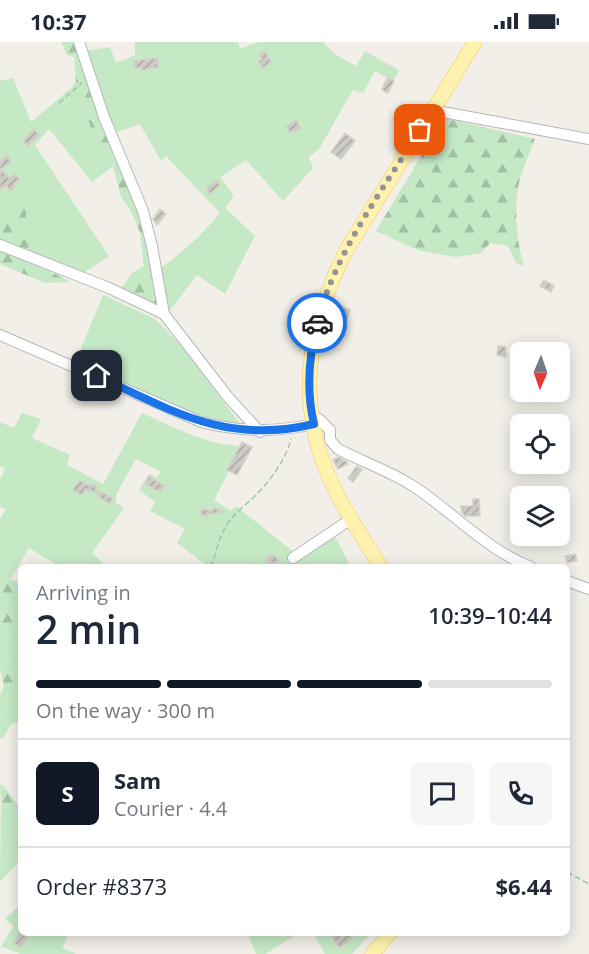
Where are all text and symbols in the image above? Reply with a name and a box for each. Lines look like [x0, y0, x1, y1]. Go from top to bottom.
text: 10:37 [30, 6, 87, 36]
pin [394, 104, 445, 155]
icon: bag [403, 113, 436, 146]
courier [287, 293, 347, 353]
icon: car [301, 307, 334, 340]
north arrow [510, 342, 570, 402]
map controls [510, 342, 570, 546]
pin [71, 350, 122, 401]
icon: home [80, 359, 113, 392]
button: locate [510, 414, 570, 474]
button: layers [510, 486, 570, 546]
text: Arriving in [36, 579, 131, 606]
text: 10:39–10:44 [428, 600, 552, 630]
text: 2 min [36, 602, 141, 655]
text: On the way · 300 m [36, 697, 215, 724]
button: chat [411, 762, 474, 825]
button: phone [489, 762, 552, 825]
text: Sam [114, 765, 161, 795]
text: S [61, 778, 74, 808]
text: Courier · 4.4 [114, 795, 227, 822]
text: Order #8373 [36, 871, 167, 901]
text: $6.44 [495, 871, 552, 901]

